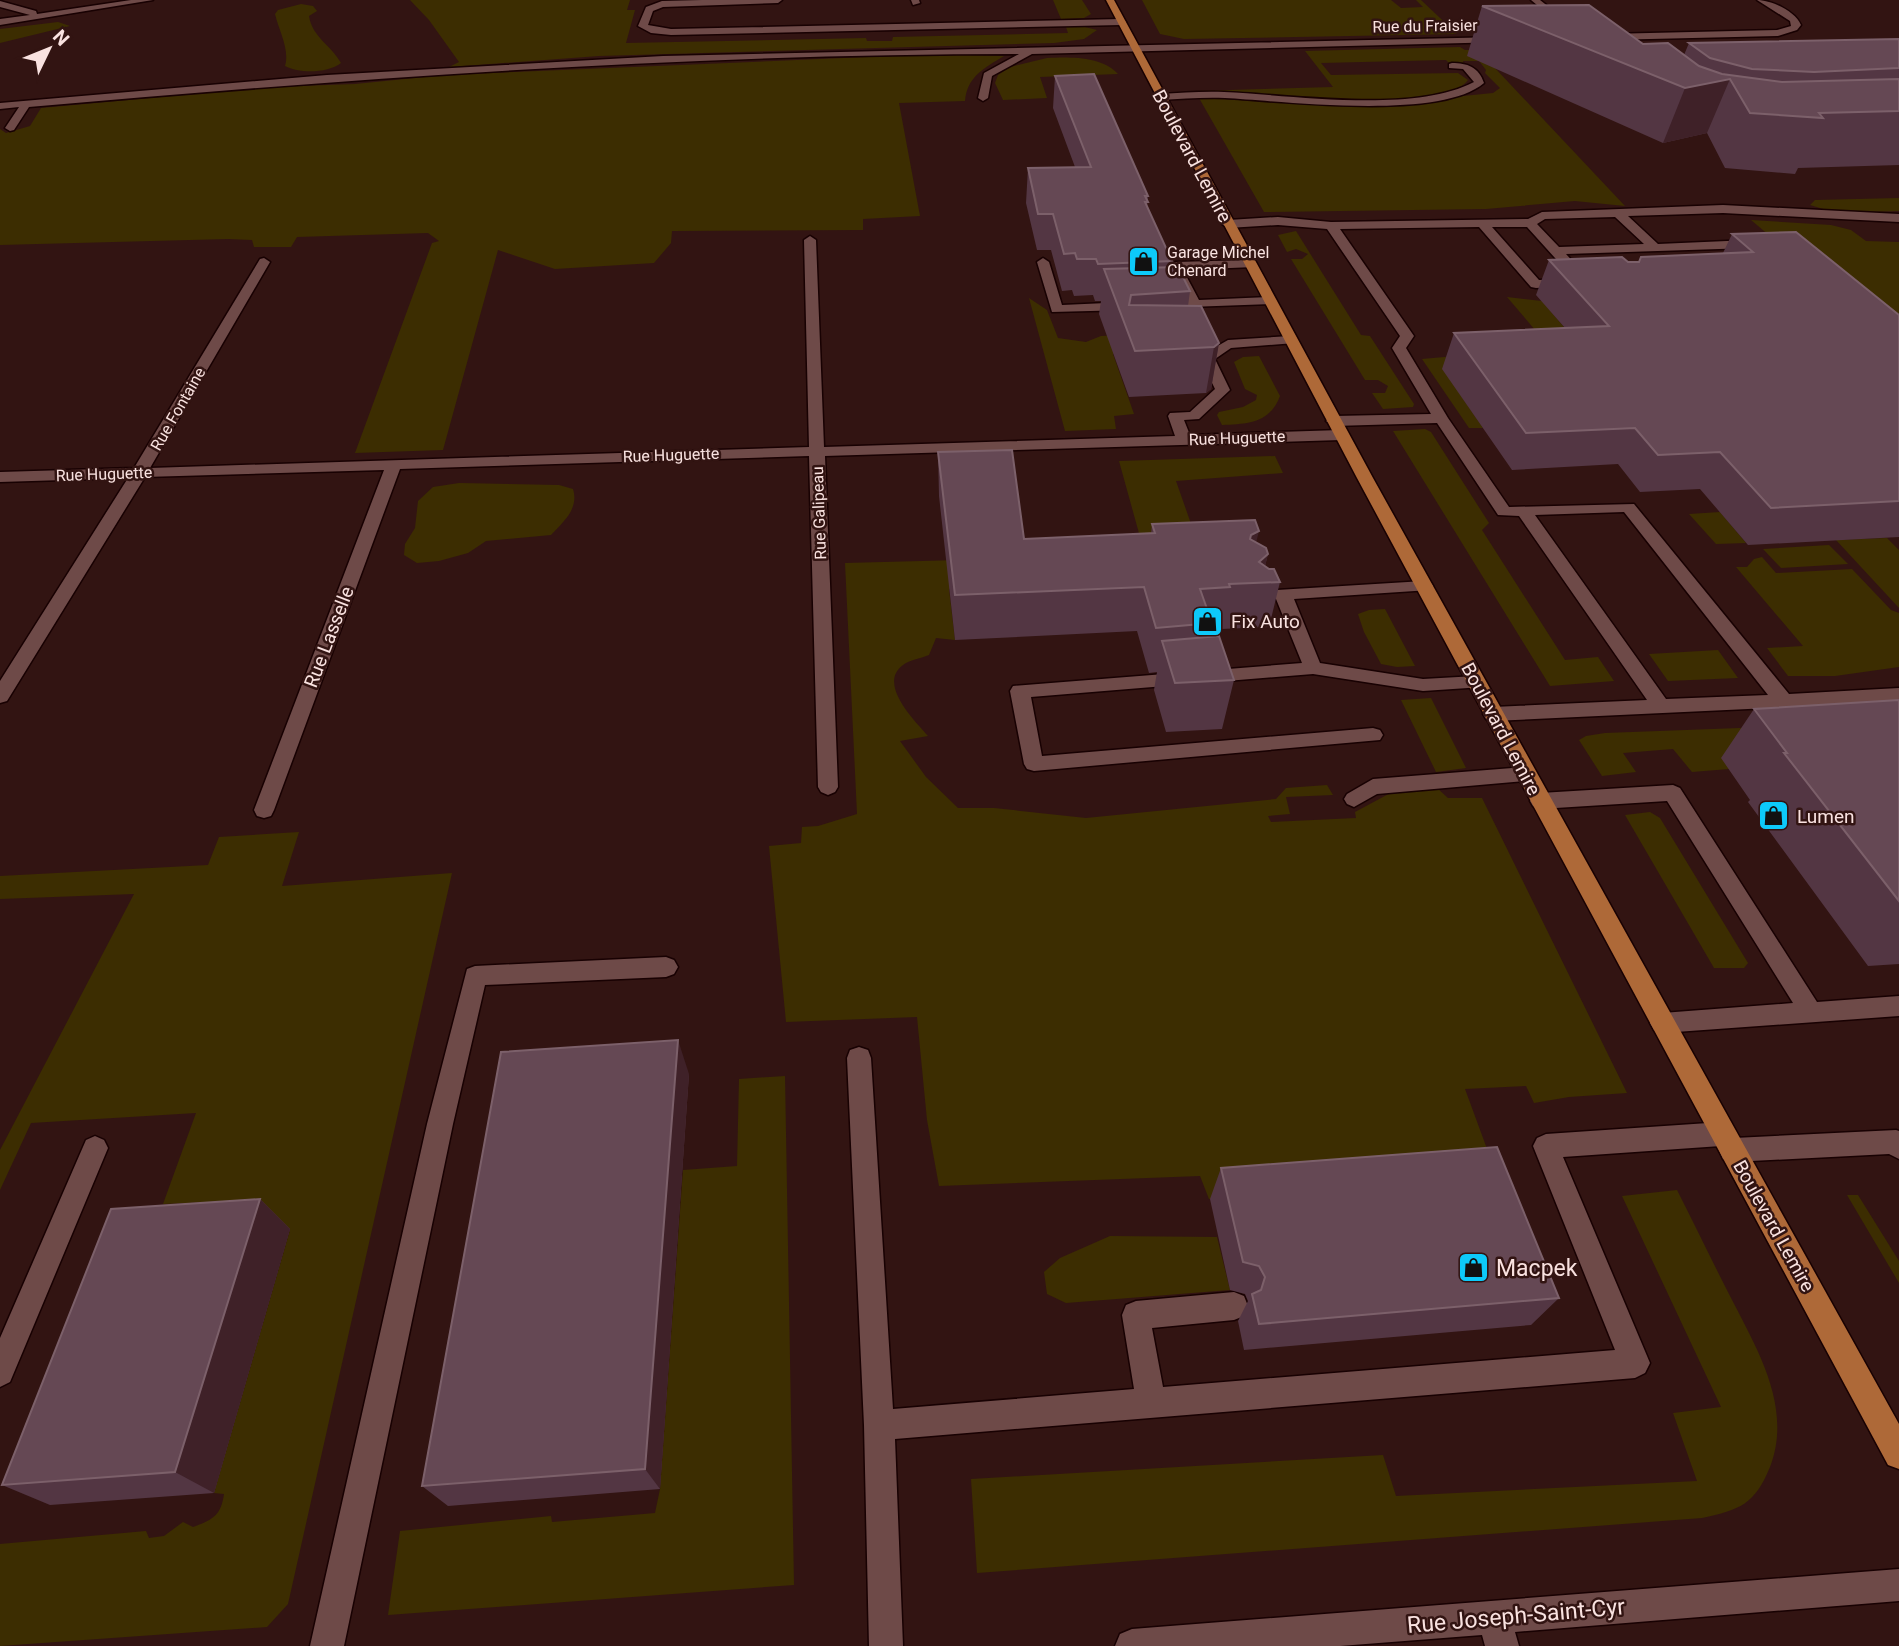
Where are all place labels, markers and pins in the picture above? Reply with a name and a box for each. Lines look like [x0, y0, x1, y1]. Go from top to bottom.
place label: Garage Michel Chenard [1167, 243, 1269, 280]
shop icon: Garage Michel Chenard [1127, 244, 1161, 278]
shop icon: Fix Auto [1191, 604, 1225, 638]
place label: Fix Auto [1231, 610, 1300, 633]
shop icon: Lumen [1757, 799, 1791, 833]
place label: Lumen [1797, 805, 1855, 828]
shop icon: Macpek [1456, 1251, 1490, 1285]
place label: Macpek [1496, 1255, 1578, 1282]

